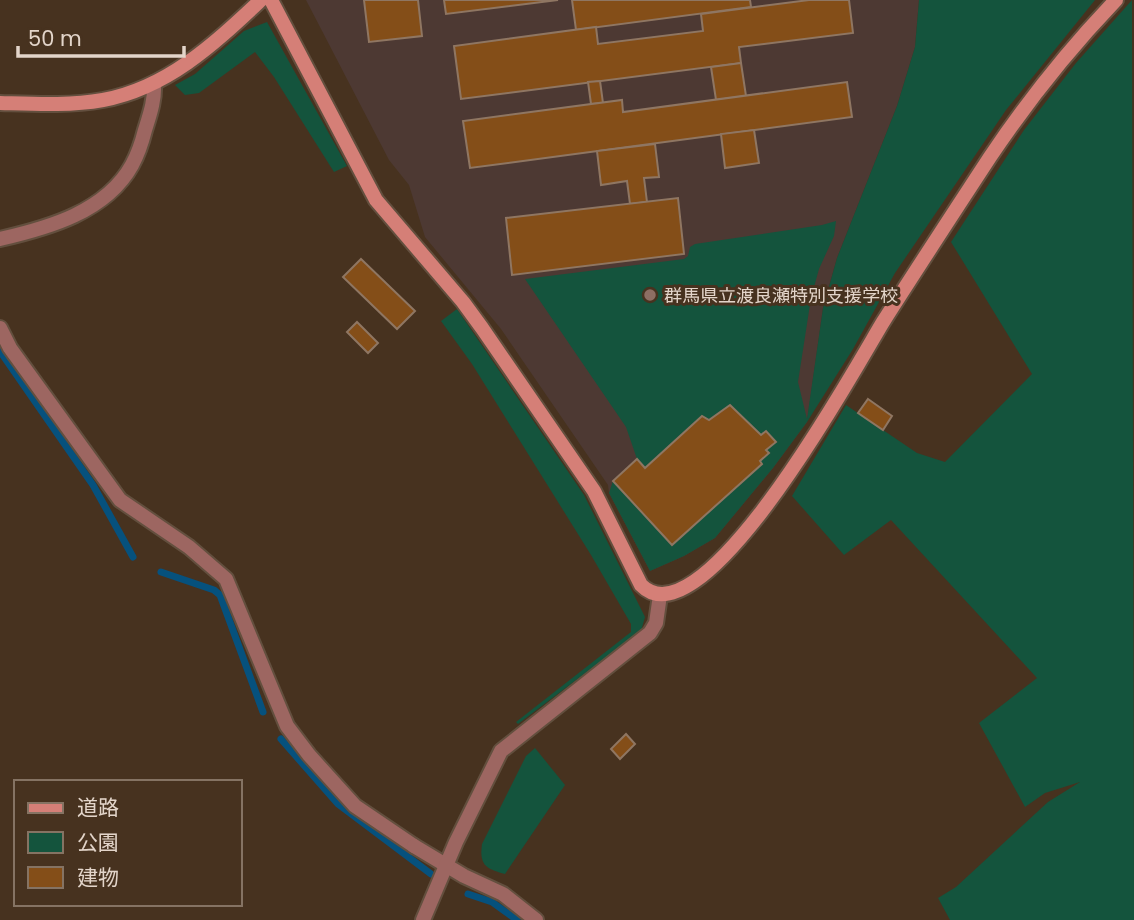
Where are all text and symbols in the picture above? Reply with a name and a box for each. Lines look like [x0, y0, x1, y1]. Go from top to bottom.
scale bar [18, 14, 184, 58]
text: 50 m [28, 24, 82, 53]
place label: 群馬県立渡良瀬特別支援学校 [664, 283, 898, 308]
marker: 群馬県立渡良瀬特別支援学校 [642, 287, 658, 303]
legend [14, 780, 242, 906]
text: 道路 [77, 793, 119, 822]
text: 公園 [77, 828, 119, 857]
text: 建物 [77, 863, 119, 892]

